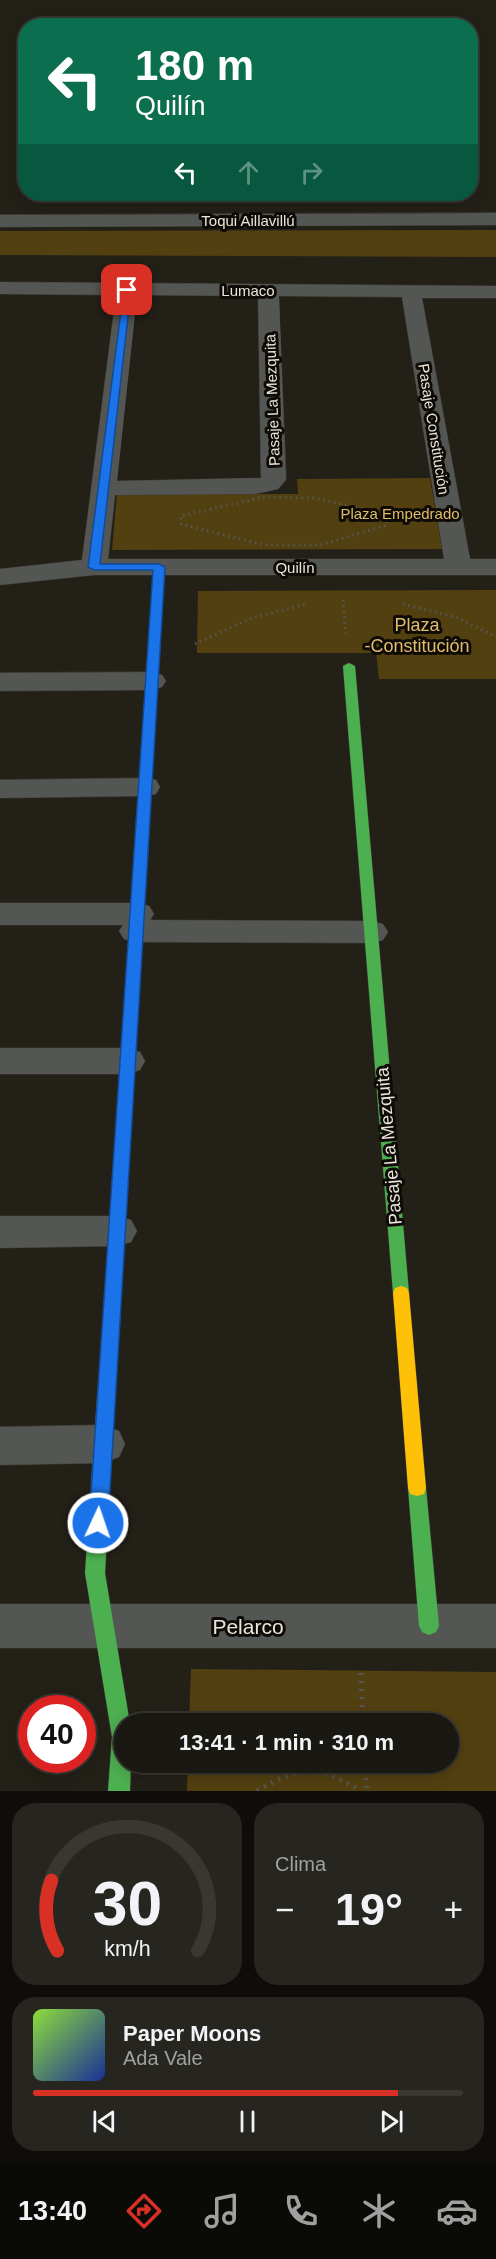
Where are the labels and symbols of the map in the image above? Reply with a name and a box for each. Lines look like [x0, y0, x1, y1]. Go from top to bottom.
street label: Toqui Aillavillú [201, 212, 295, 229]
pin [101, 264, 152, 315]
street label: Lumaco [221, 282, 275, 299]
street label: Pasaje La Mezquita [261, 333, 283, 466]
street label: Pasaje Constitución [415, 362, 453, 496]
park label: Plaza Empedrado [340, 505, 460, 522]
street label: Quilín [275, 559, 315, 576]
park label: Plaza -Constitución [364, 615, 470, 656]
street label: Pasaje La Mezquita [372, 1065, 406, 1226]
position arrow [66, 1491, 130, 1555]
street label: Pelarco [212, 1615, 284, 1638]
speed limit sign: 40 [18, 1695, 96, 1773]

